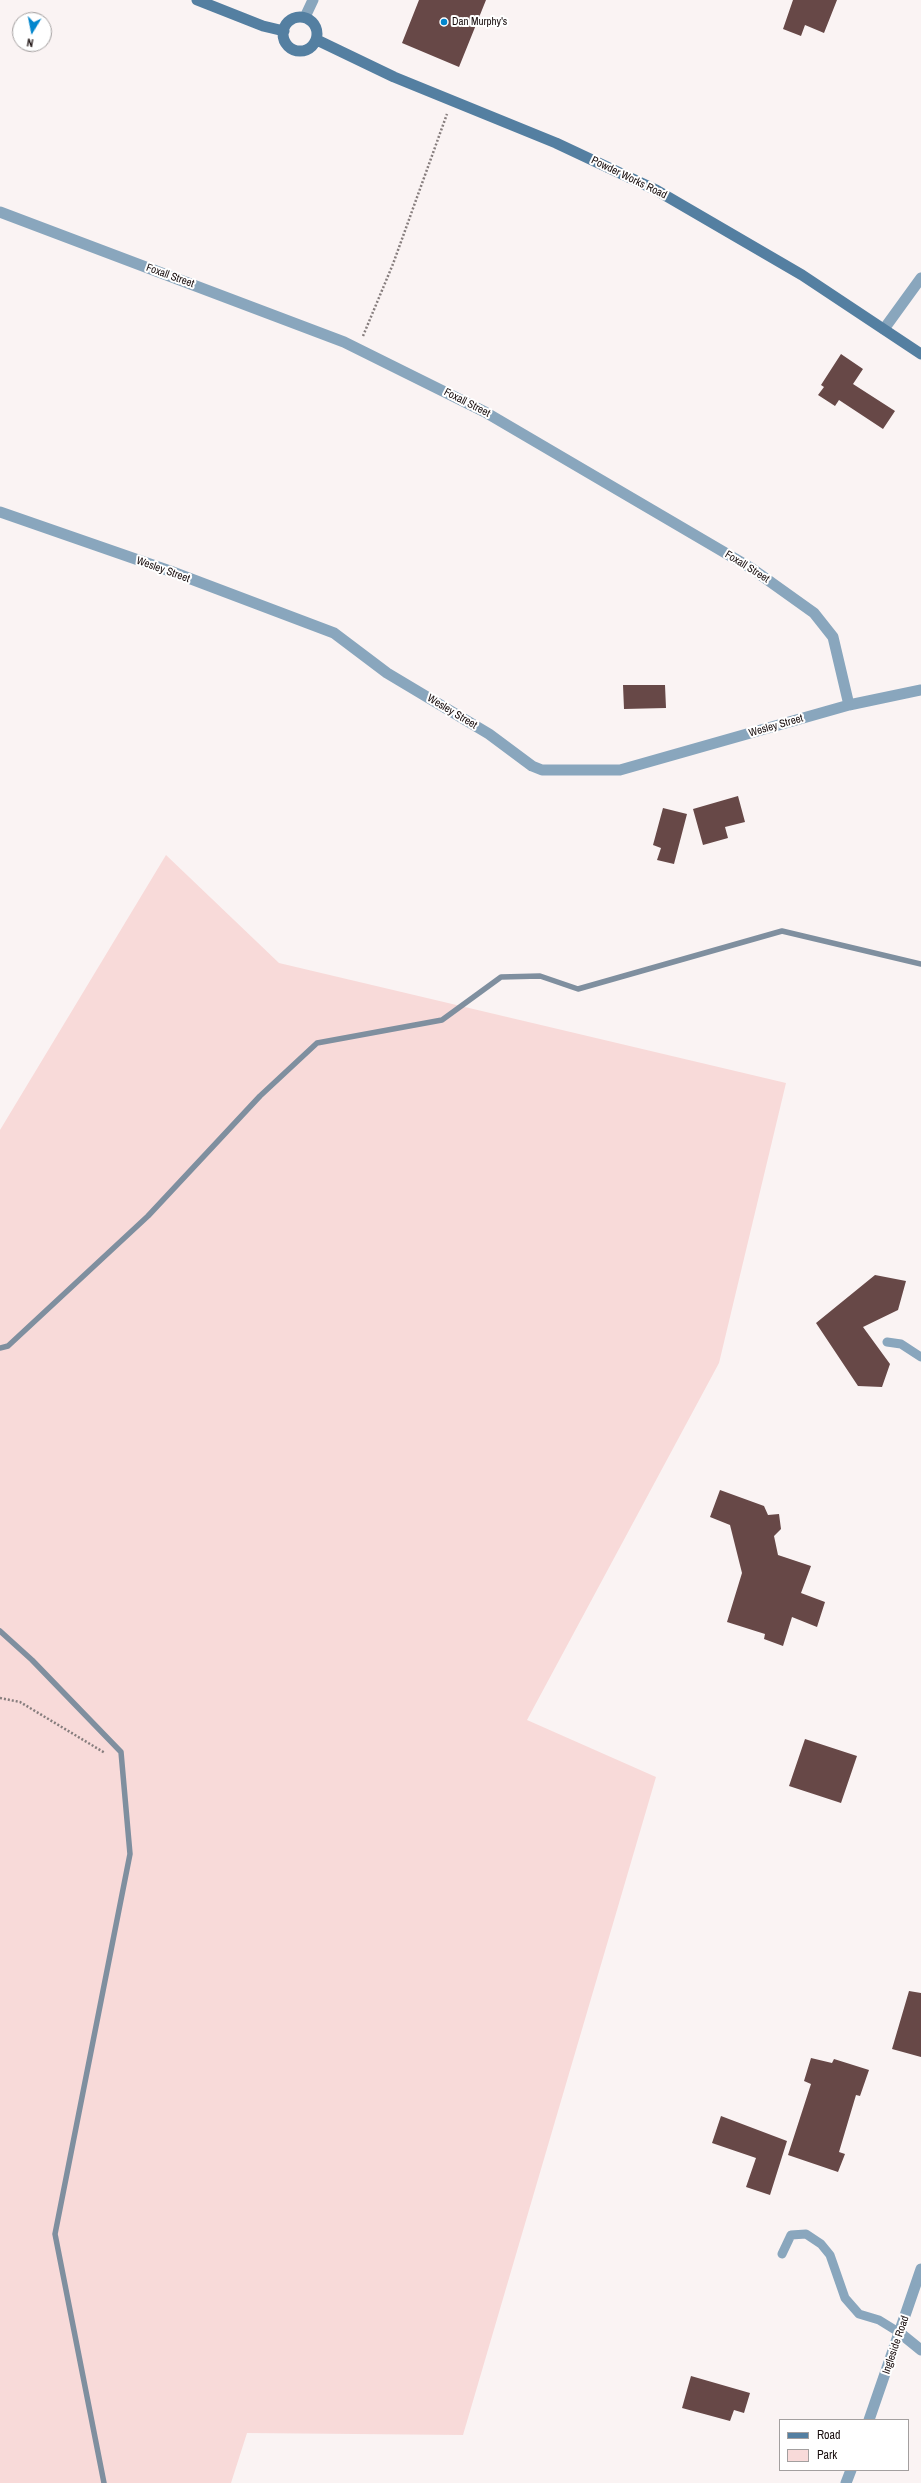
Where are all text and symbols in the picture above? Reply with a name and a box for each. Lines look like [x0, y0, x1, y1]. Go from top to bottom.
north arrow [12, 12, 52, 52]
place label: Dan Murphy's [452, 15, 507, 29]
marker: Dan Murphy's [439, 17, 449, 27]
text: N [26, 35, 35, 50]
street label: Powder Works Road [589, 154, 669, 202]
street label: Foxall Street [144, 261, 196, 291]
street label: Foxall Street [442, 386, 492, 420]
street label: Foxall Street [722, 548, 772, 586]
street label: Wesley Street [134, 554, 192, 586]
street label: Wesley Street [425, 692, 479, 732]
street label: Wesley Street [747, 712, 805, 740]
street label: Ingleside Road [880, 2314, 912, 2376]
legend [779, 2419, 909, 2471]
text: Road [817, 2427, 841, 2443]
text: Park [817, 2447, 837, 2463]

